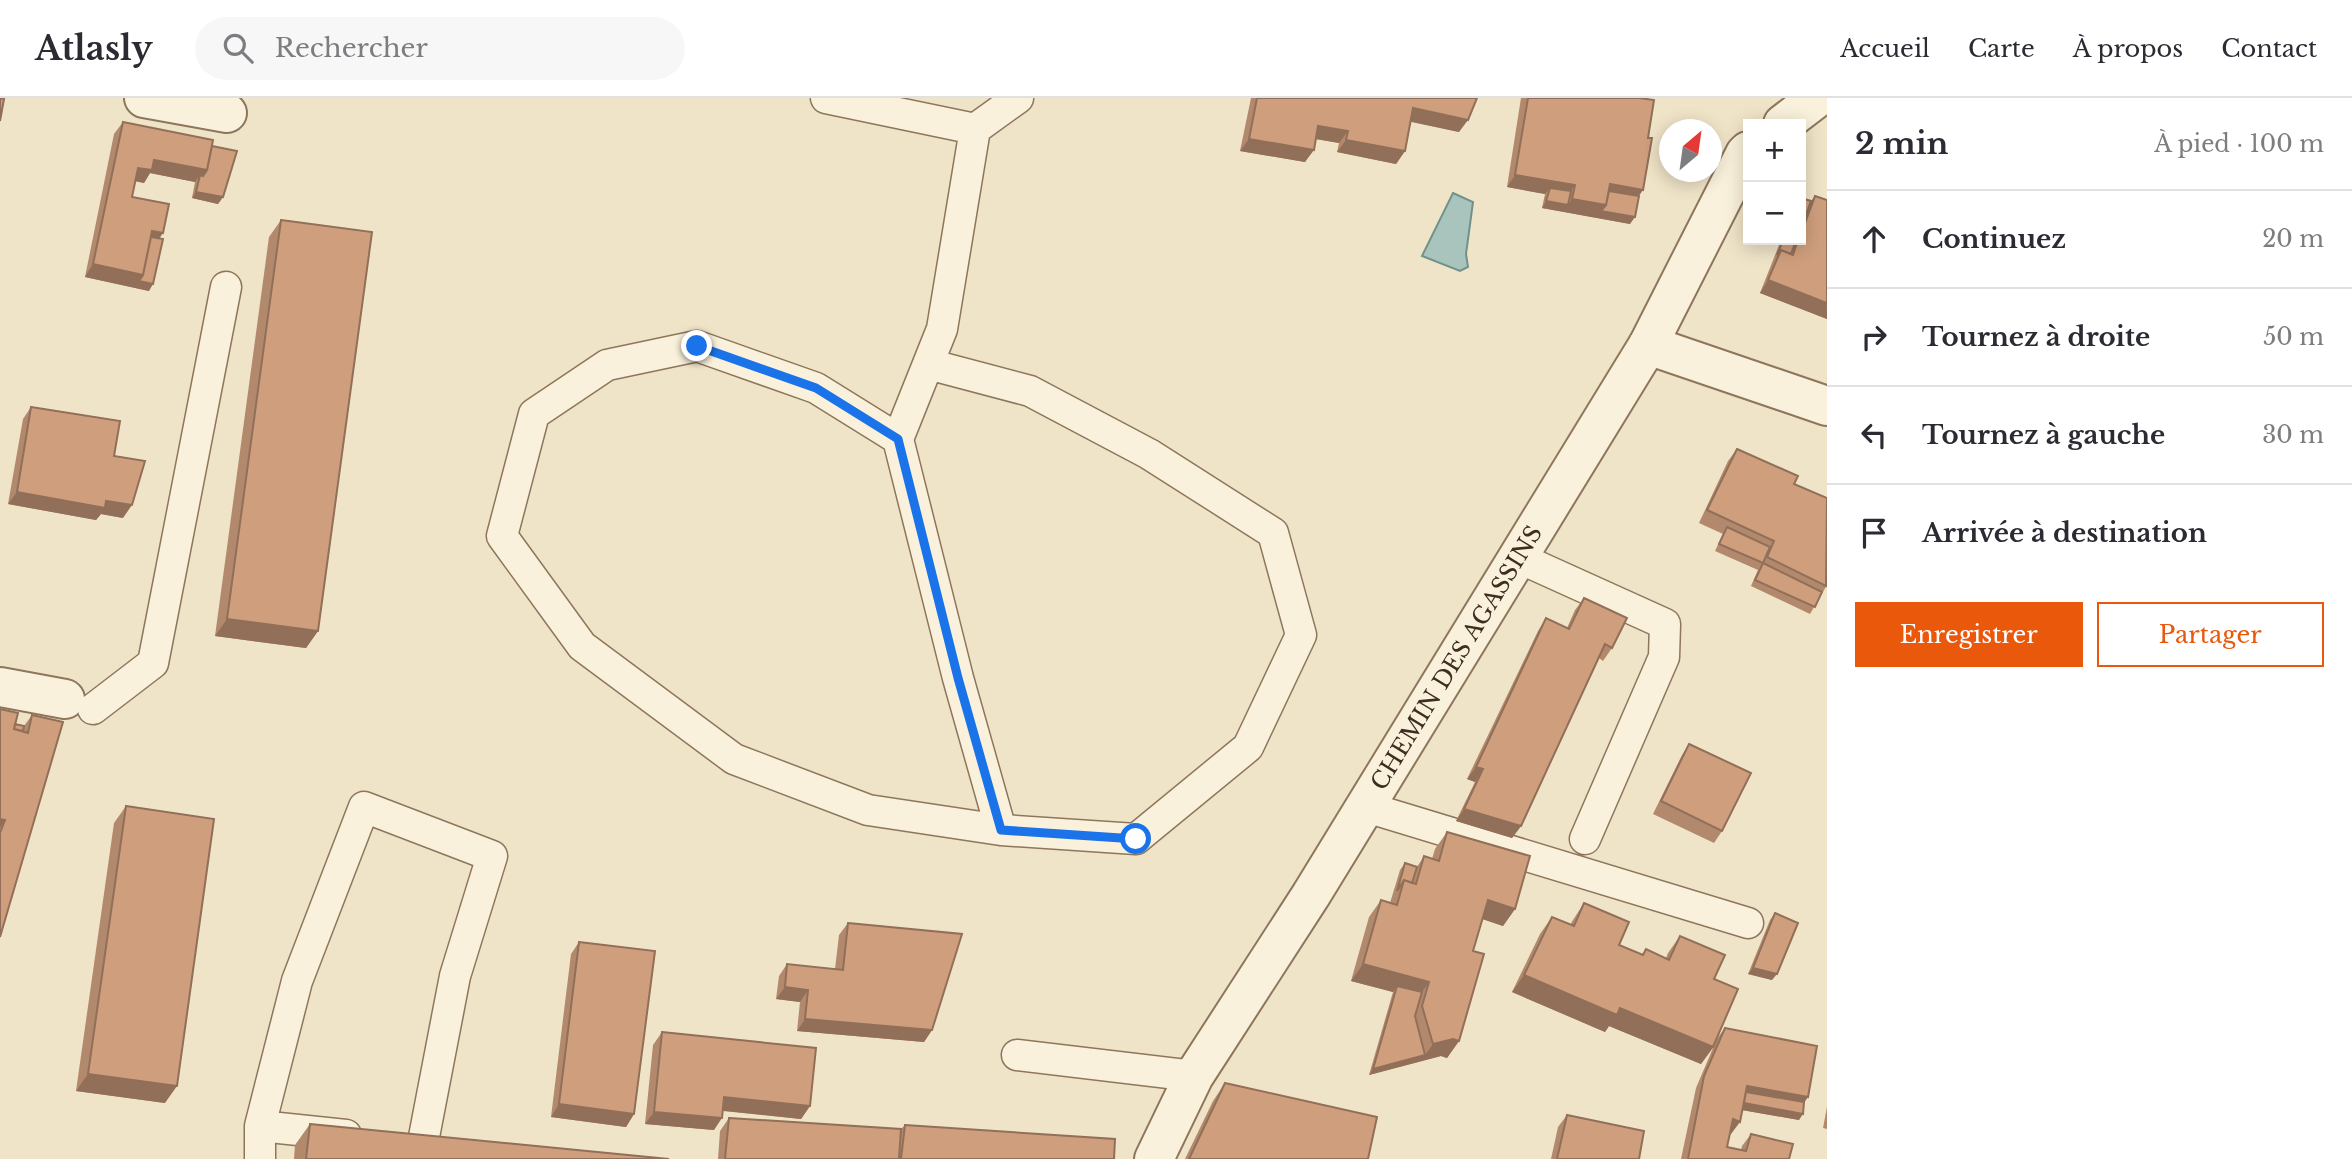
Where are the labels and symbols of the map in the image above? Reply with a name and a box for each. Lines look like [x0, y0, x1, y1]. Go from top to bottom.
north arrow [1659, 119, 1722, 182]
route end [681, 330, 712, 361]
street label: CHEMIN DES AGASSINS [1365, 520, 1548, 795]
route start [1120, 823, 1151, 854]

